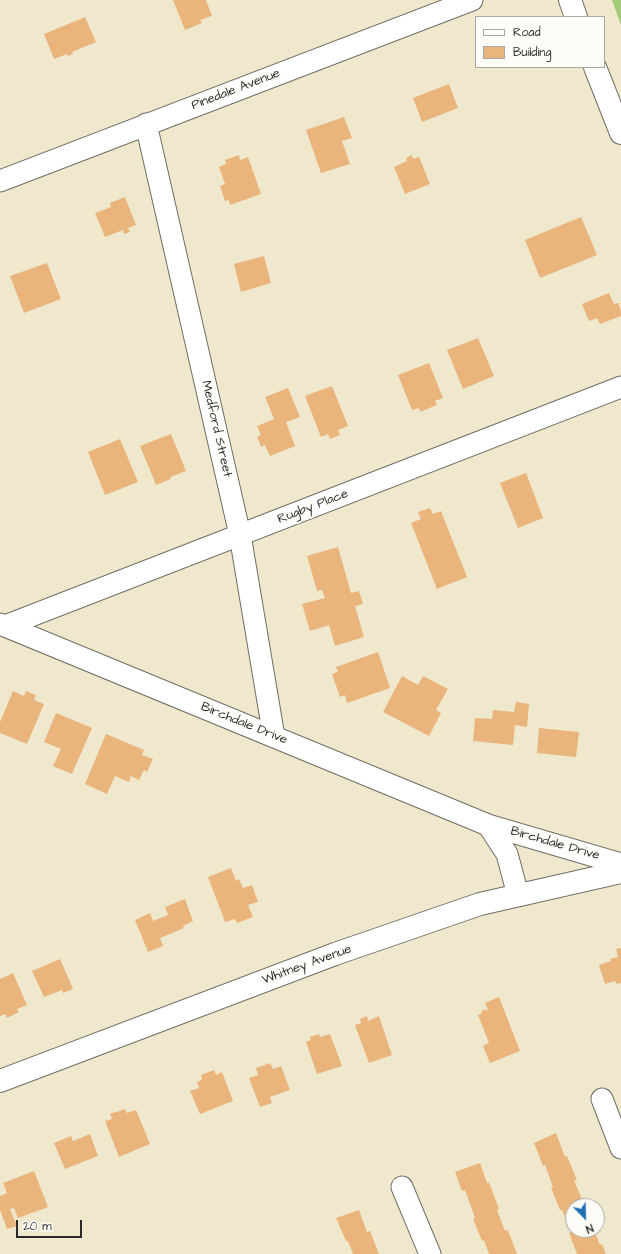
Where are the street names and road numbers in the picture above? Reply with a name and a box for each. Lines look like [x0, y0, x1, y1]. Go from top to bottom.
street label: Pinedale Avenue [190, 66, 282, 114]
street label: Medford Street [197, 379, 235, 479]
street label: Rugby Place [275, 486, 351, 528]
street label: Birchdale Drive [198, 700, 290, 748]
street label: Birchdale Drive [509, 824, 601, 864]
street label: Whitney Avenue [260, 942, 354, 988]

